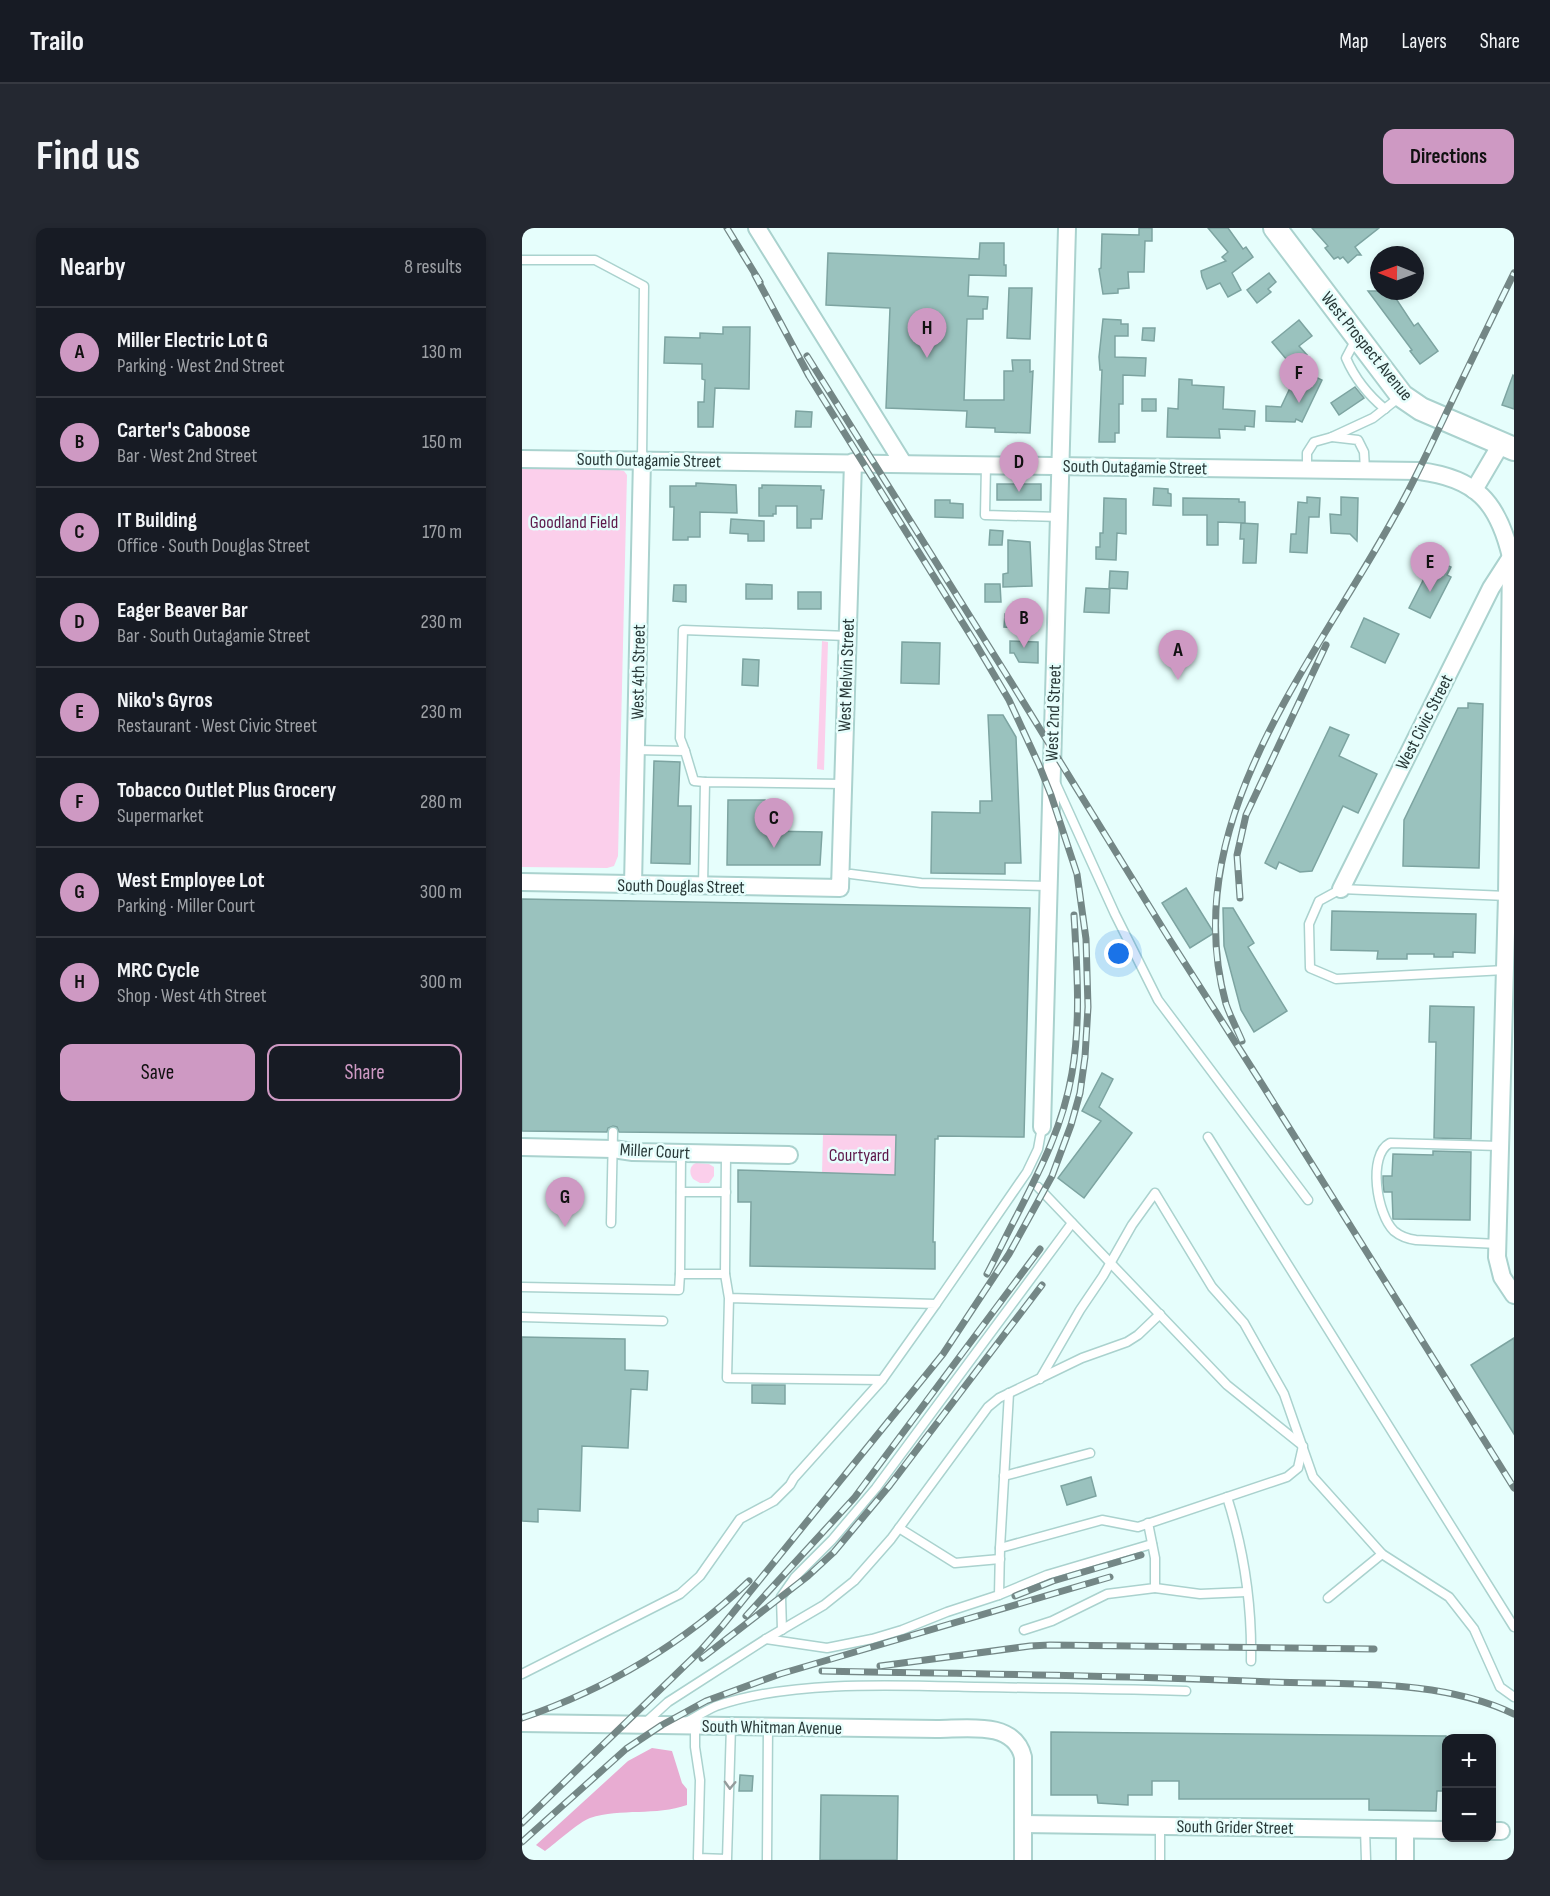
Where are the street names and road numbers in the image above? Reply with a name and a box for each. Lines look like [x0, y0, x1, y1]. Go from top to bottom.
street label: West Prospect Avenue [1316, 288, 1417, 405]
street label: South Outagamie Street [577, 449, 722, 472]
street label: South Outagamie Street [1063, 456, 1208, 479]
street label: West Melvin Street [834, 617, 859, 732]
street label: West 4th Street [627, 624, 650, 720]
street label: West 2nd Street [1041, 664, 1066, 762]
street label: West Civic Street [1392, 671, 1458, 773]
street label: South Douglas Street [617, 875, 745, 898]
street label: Miller Court [619, 1139, 691, 1164]
street label: South Whitman Avenue [702, 1716, 842, 1739]
street label: South Grider Street [1176, 1816, 1294, 1839]

